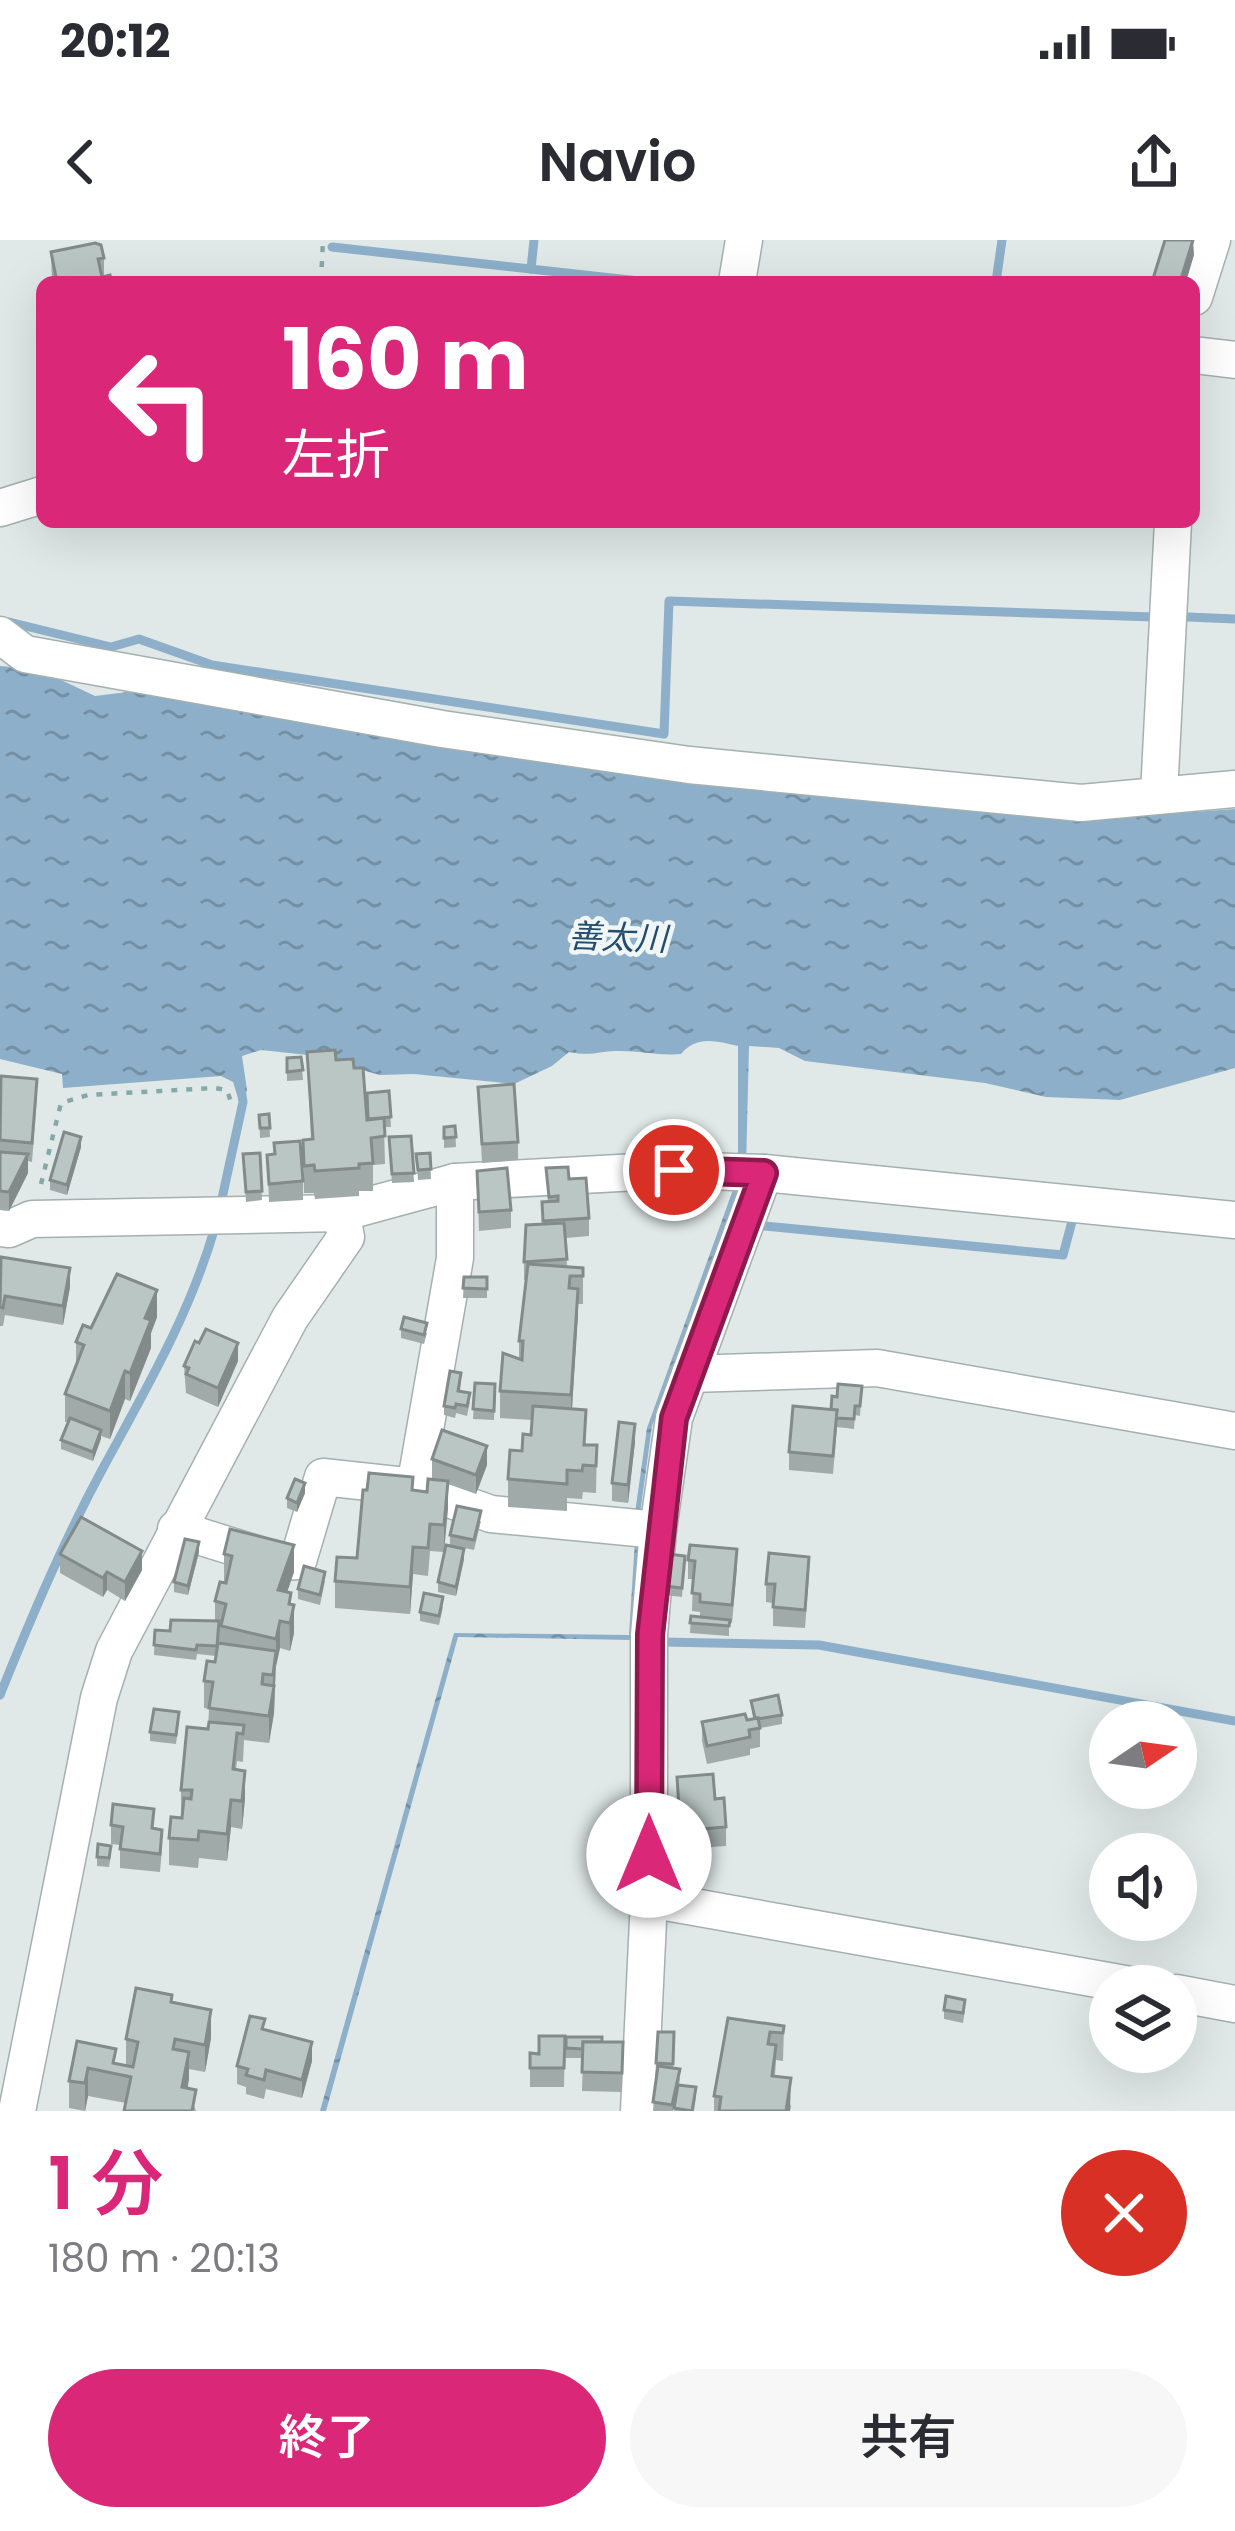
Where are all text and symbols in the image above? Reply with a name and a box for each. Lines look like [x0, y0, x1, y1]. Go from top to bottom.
text: 20:12 [60, 10, 170, 73]
text: Navio [538, 124, 697, 200]
icon: back [48, 129, 114, 195]
icon: share [1121, 129, 1187, 195]
text: 160 m [282, 301, 529, 418]
icon: left [84, 324, 240, 480]
text: 左折 [282, 417, 390, 493]
water label: 善太川 [568, 912, 671, 963]
pin [623, 1119, 725, 1221]
icon: arrive [641, 1137, 707, 1203]
north arrow [1089, 1701, 1197, 1809]
map controls [1089, 1701, 1197, 2073]
position arrow [586, 1792, 712, 1918]
button: sound [1089, 1833, 1197, 1941]
button: layers [1089, 1965, 1197, 2073]
text: 1 分 [48, 2133, 163, 2234]
button: close [1061, 2150, 1187, 2276]
text: 180 m · 20:13 [48, 2231, 280, 2286]
button: 終了 [48, 2369, 606, 2507]
button: 共有 [630, 2369, 1187, 2507]

